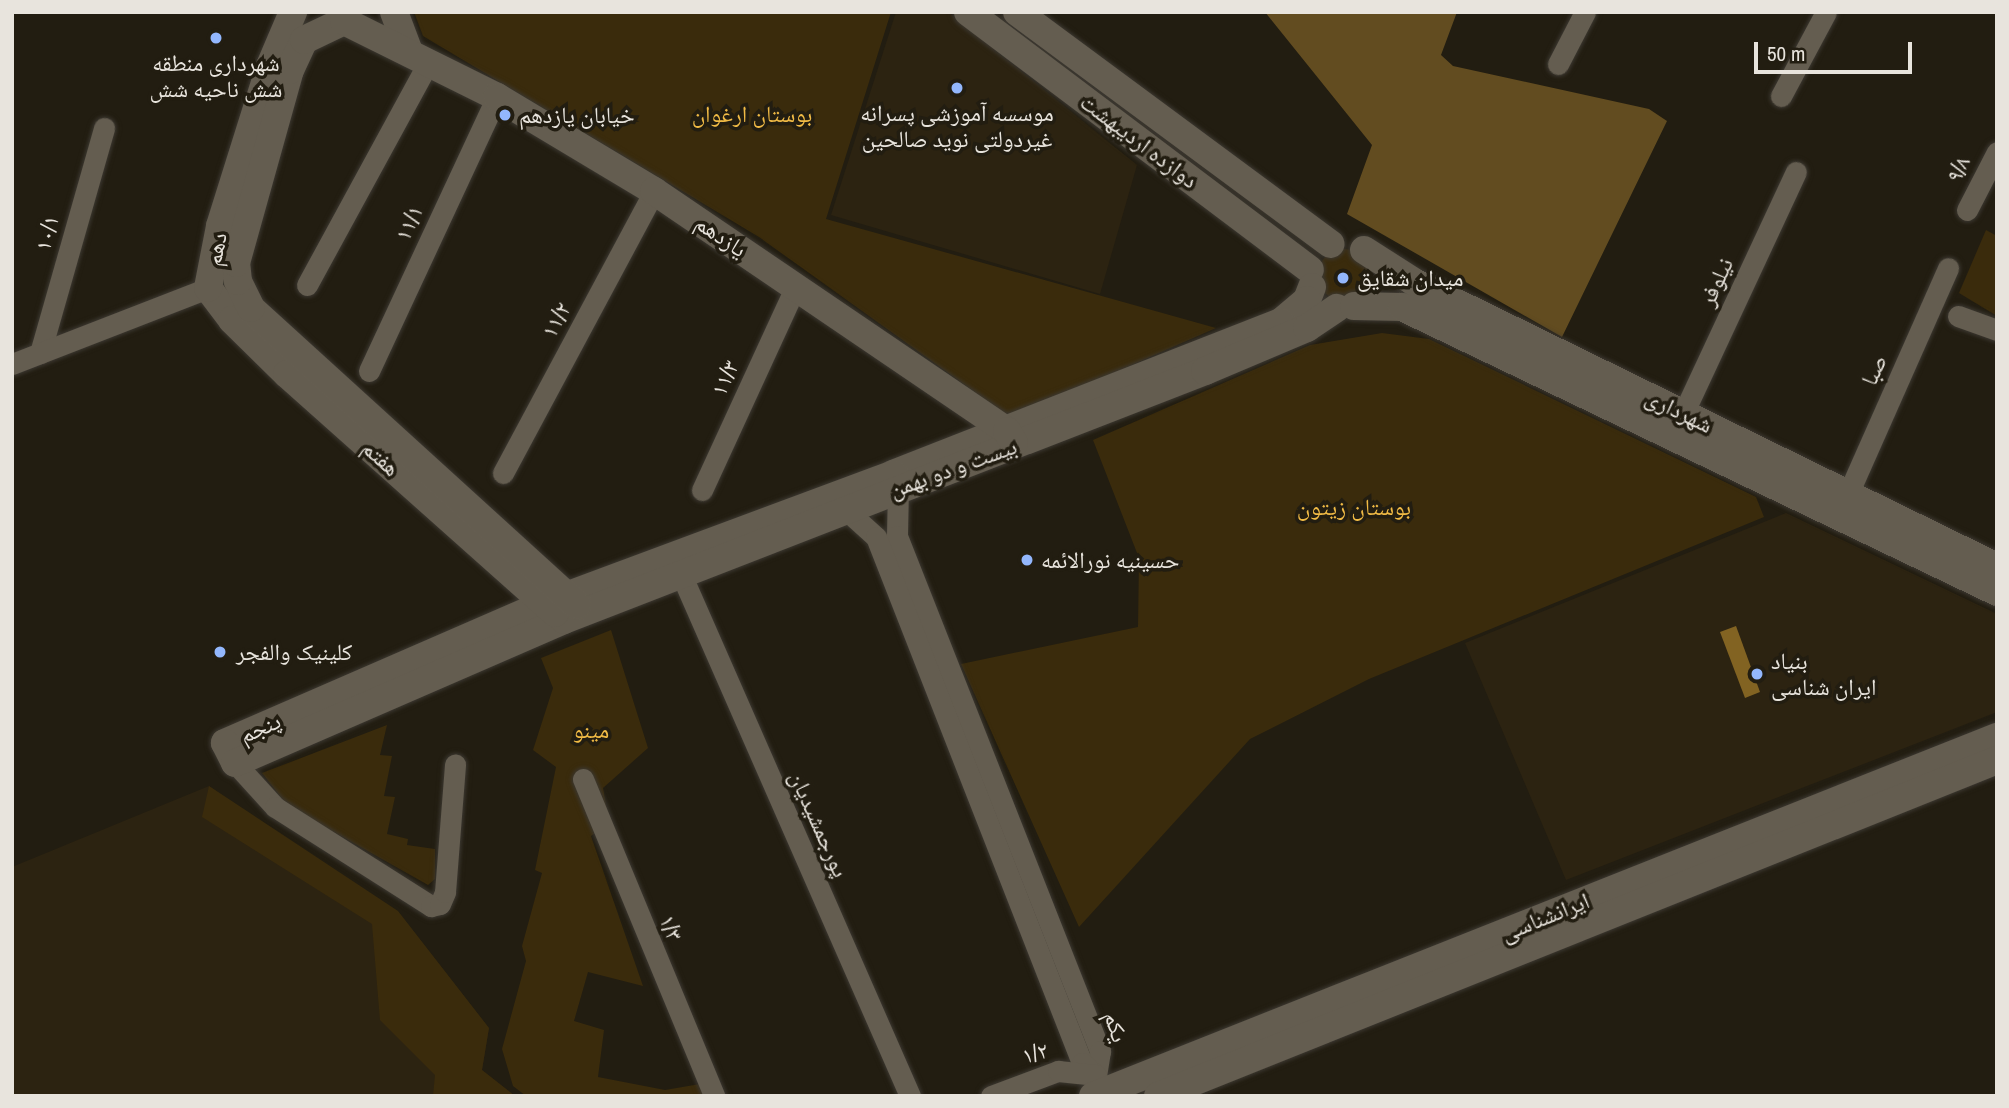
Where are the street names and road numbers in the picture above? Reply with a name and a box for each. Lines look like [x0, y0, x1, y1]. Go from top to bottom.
street label: دوازده اردیبهشت [1075, 88, 1203, 194]
street label: ۹/۸ [1940, 151, 1976, 187]
street label: ۱۱/۱ [389, 201, 429, 245]
street label: یازدهم [690, 209, 752, 263]
street label: ۱۰/۱ [29, 212, 65, 254]
street label: دهم [199, 230, 233, 268]
street label: نیلوفر [1693, 254, 1739, 310]
street label: ۱۱/۲ [535, 298, 577, 342]
street label: صبا [1855, 350, 1893, 390]
street label: ۱۱/۳ [705, 356, 745, 400]
street label: شهرداری [1641, 383, 1717, 439]
street label: بیست و دو بهمن [886, 432, 1020, 504]
street label: هفتم [357, 434, 405, 482]
street label: پنجم [235, 707, 285, 749]
street label: پورجمشیدیان [783, 767, 855, 881]
street label: ایرانشناسی [1497, 887, 1593, 947]
street label: ۱/۳ [653, 911, 689, 945]
street label: یکم [1098, 1008, 1134, 1046]
street label: ۱/۲ [1019, 1036, 1051, 1070]

